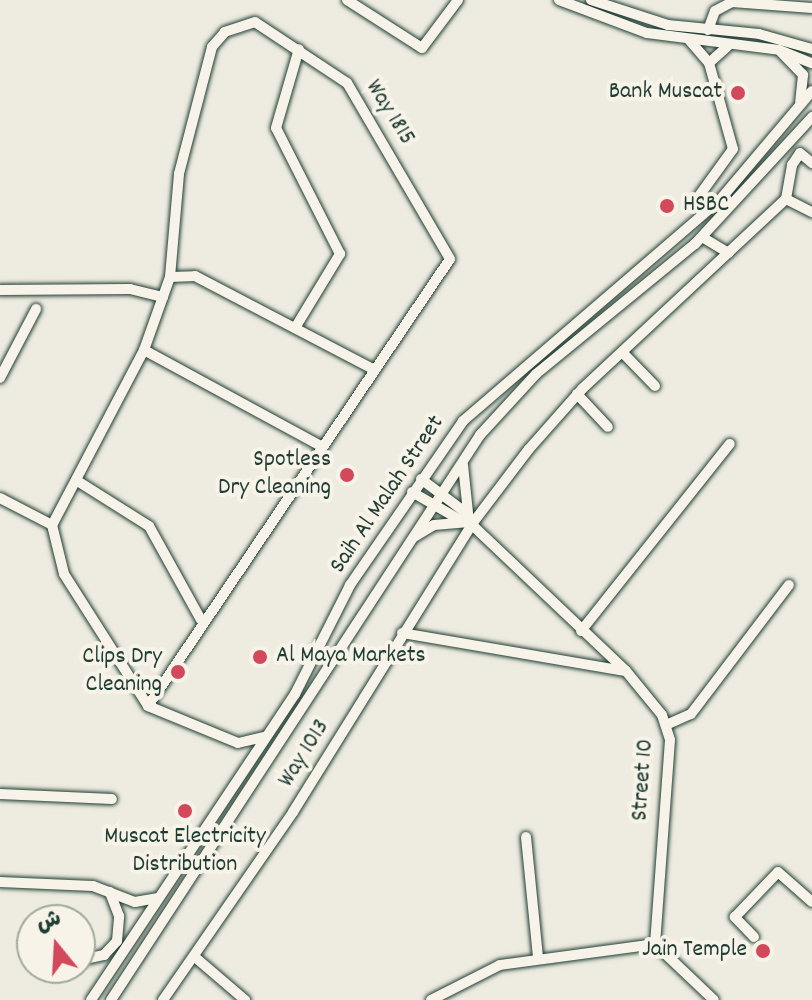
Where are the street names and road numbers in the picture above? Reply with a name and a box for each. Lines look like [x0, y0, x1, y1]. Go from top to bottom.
street label: Way 1815 [358, 75, 420, 151]
street label: Saih Al Malah Street [325, 411, 451, 579]
street label: Way 1013 [273, 715, 337, 793]
street label: Street 10 [627, 738, 661, 822]

